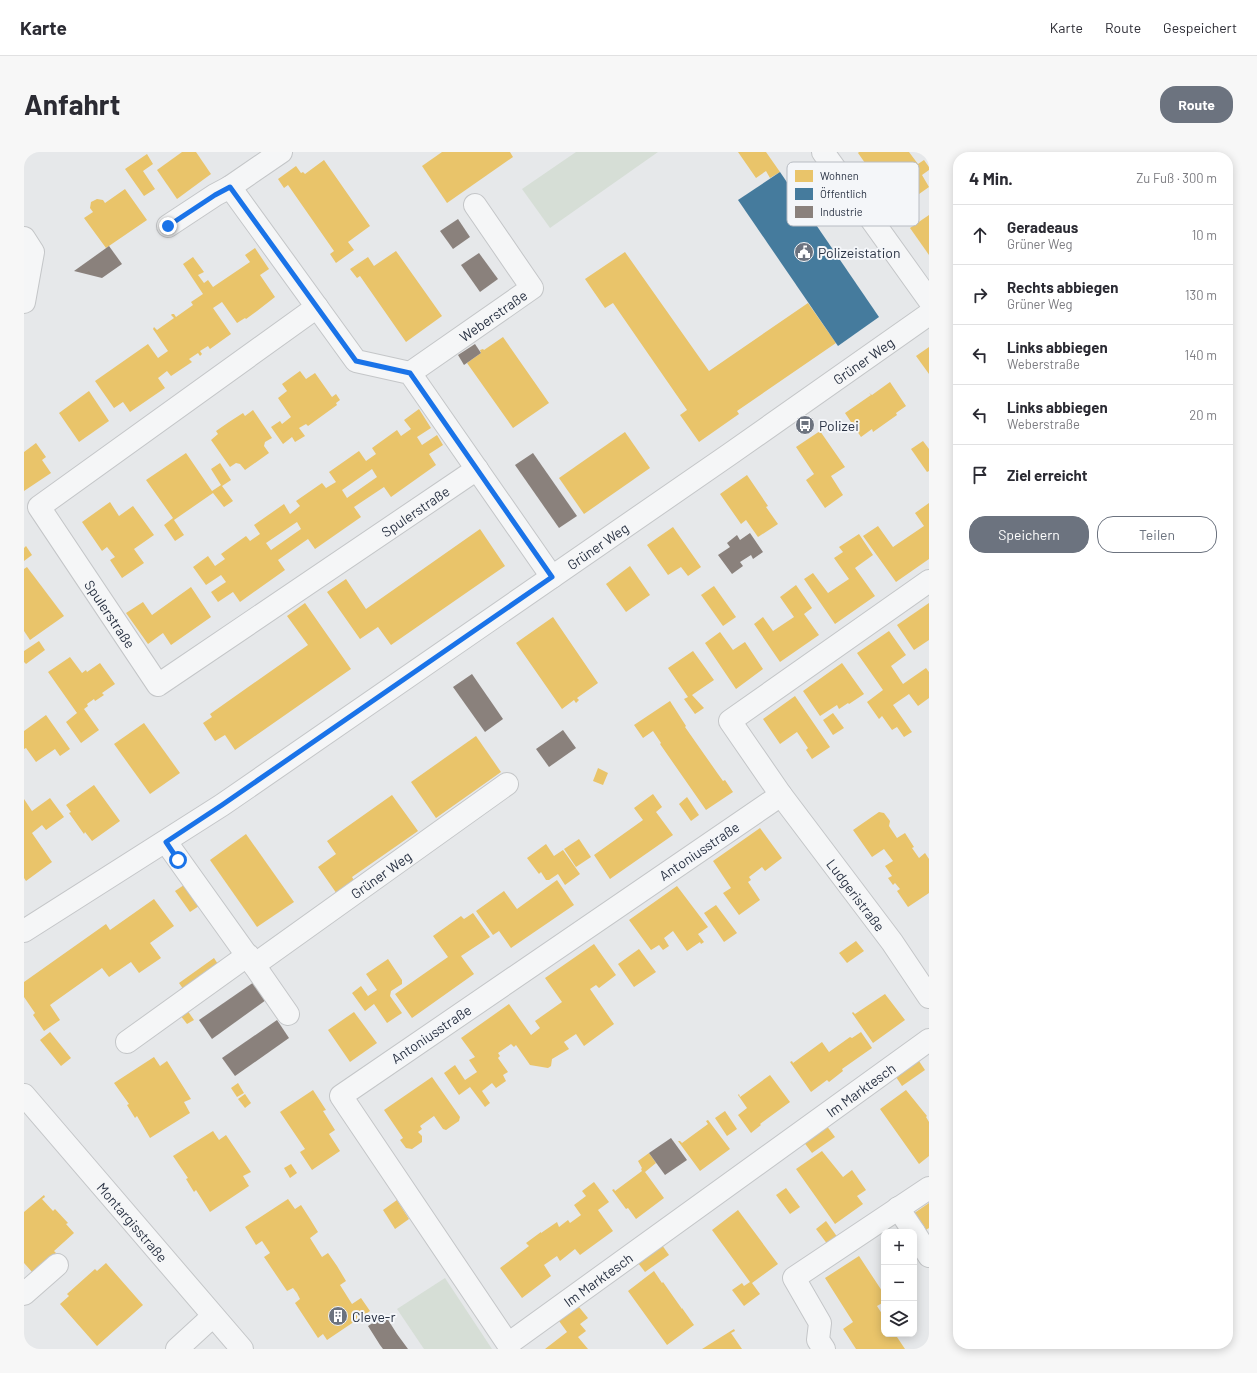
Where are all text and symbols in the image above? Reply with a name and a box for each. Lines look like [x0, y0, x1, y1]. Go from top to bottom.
text: Karte [20, 16, 67, 39]
text: Karte [1050, 19, 1083, 36]
text: Route [1105, 19, 1141, 36]
text: Gespeichert [1163, 19, 1237, 36]
button: Route [1160, 86, 1233, 123]
text: Anfahrt [24, 87, 120, 121]
legend [787, 162, 919, 226]
text: 4 Min. [969, 168, 1013, 188]
text: Wohnen [820, 169, 859, 182]
text: Zu Fuß · 300 m [1136, 170, 1217, 186]
text: Öffentlich [820, 186, 867, 200]
text: Industrie [820, 205, 863, 218]
route end [159, 217, 177, 235]
text: Geradeaus [1007, 218, 1078, 236]
icon: ahead [969, 224, 991, 246]
text: 10 m [1192, 227, 1217, 243]
text: Grüner Weg [1007, 236, 1073, 252]
public building icon: Polizeistation [793, 241, 815, 263]
place label: Polizeistation [818, 244, 900, 261]
text: Rechts abbiegen [1007, 278, 1118, 296]
icon: right [969, 284, 991, 306]
street label: Weberstraße [456, 286, 530, 345]
text: 130 m [1185, 287, 1217, 303]
text: Grüner Weg [1007, 296, 1073, 312]
street label: Grüner Weg [829, 333, 897, 388]
text: Links abbiegen [1007, 338, 1108, 356]
icon: left [969, 344, 991, 366]
text: 140 m [1185, 347, 1217, 363]
text: Weberstraße [1007, 356, 1080, 372]
text: Links abbiegen [1007, 398, 1108, 416]
icon: left [969, 404, 991, 426]
text: 20 m [1189, 407, 1217, 423]
bus stop icon: Polizei [794, 414, 816, 436]
text: Weberstraße [1007, 416, 1080, 432]
place label: Polizei [819, 417, 859, 434]
icon: arrive [969, 464, 991, 486]
text: Ziel erreicht [1007, 466, 1088, 484]
street label: Spulerstraße [378, 482, 452, 540]
button: Speichern [969, 516, 1089, 553]
button: Teilen [1097, 516, 1217, 553]
street label: Grüner Weg [564, 519, 631, 573]
street label: Spulerstraße [82, 576, 139, 651]
street label: Antoniusstraße [656, 818, 742, 884]
street label: Grüner Weg [347, 847, 414, 902]
route start [169, 851, 187, 869]
street label: Ludgeristraße [824, 855, 889, 934]
street label: Antoniusstraße [388, 1001, 474, 1067]
street label: Im Marktesch [823, 1059, 898, 1120]
street label: Montargisstraße [94, 1178, 172, 1265]
map controls [881, 1229, 917, 1337]
button: + [881, 1229, 917, 1265]
street label: Im Marktesch [560, 1249, 636, 1310]
button: − [881, 1265, 917, 1301]
button: layers [881, 1301, 917, 1337]
building icon: Cleve-r [327, 1305, 349, 1327]
place label: Cleve-r [352, 1308, 395, 1325]

